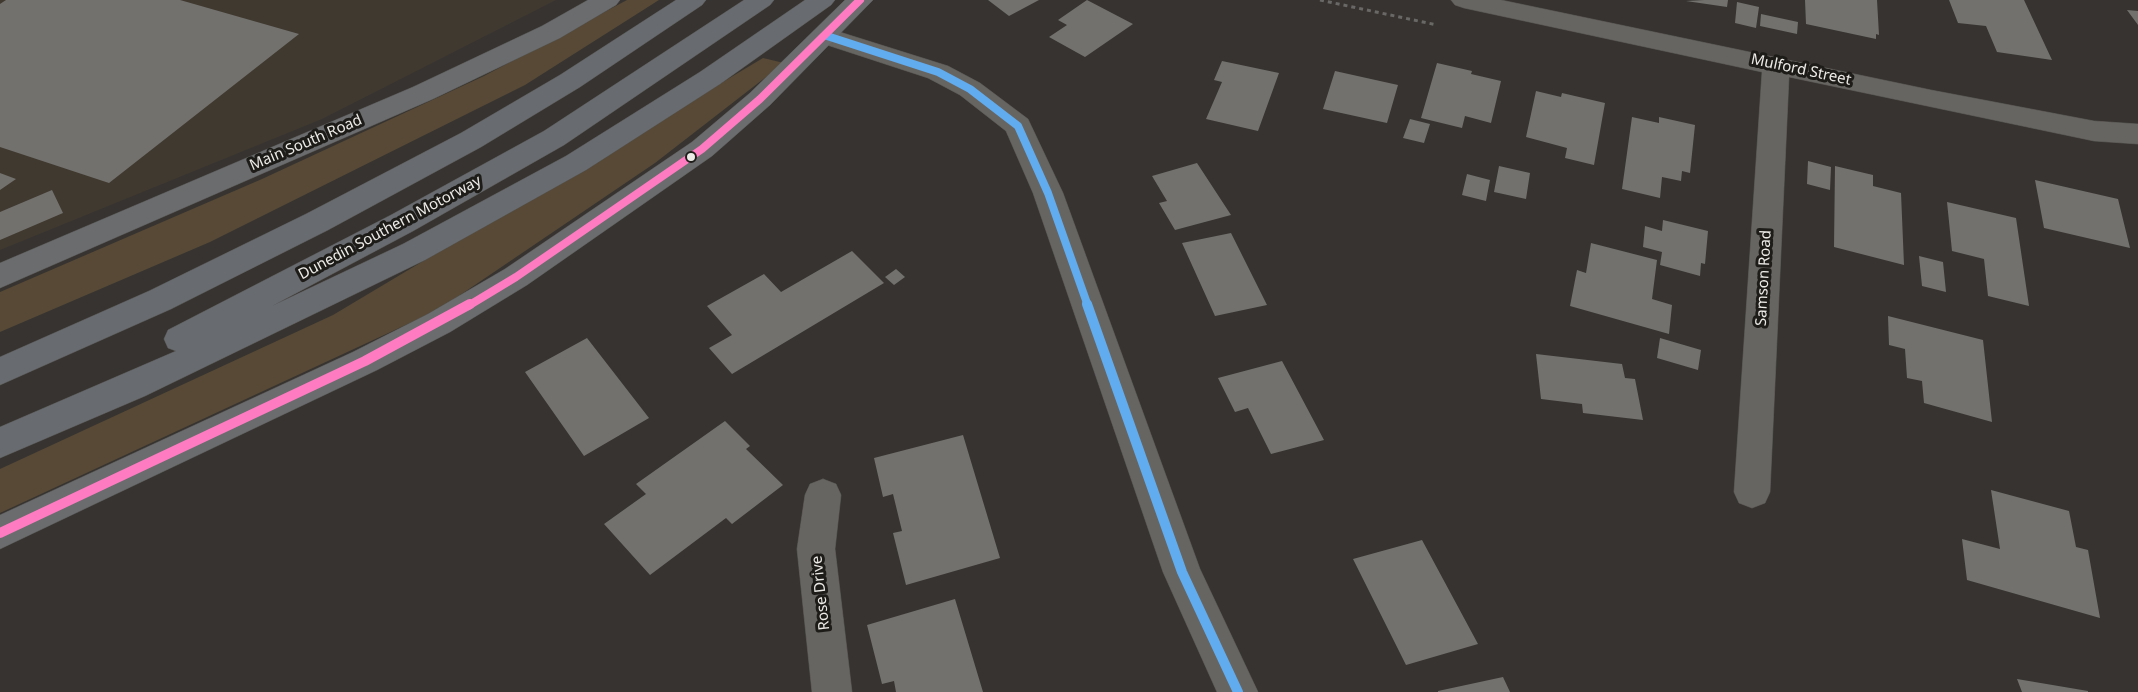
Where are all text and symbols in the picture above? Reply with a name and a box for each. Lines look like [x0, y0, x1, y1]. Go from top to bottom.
street label: Mulford Street [1749, 51, 1853, 89]
street label: Main South Road [247, 111, 365, 175]
unlabelled marker [685, 151, 697, 163]
street label: Dunedin Southern Motorway [295, 172, 485, 284]
street label: Samson Road [1752, 230, 1776, 326]
street label: Rose Drive [808, 555, 834, 631]

